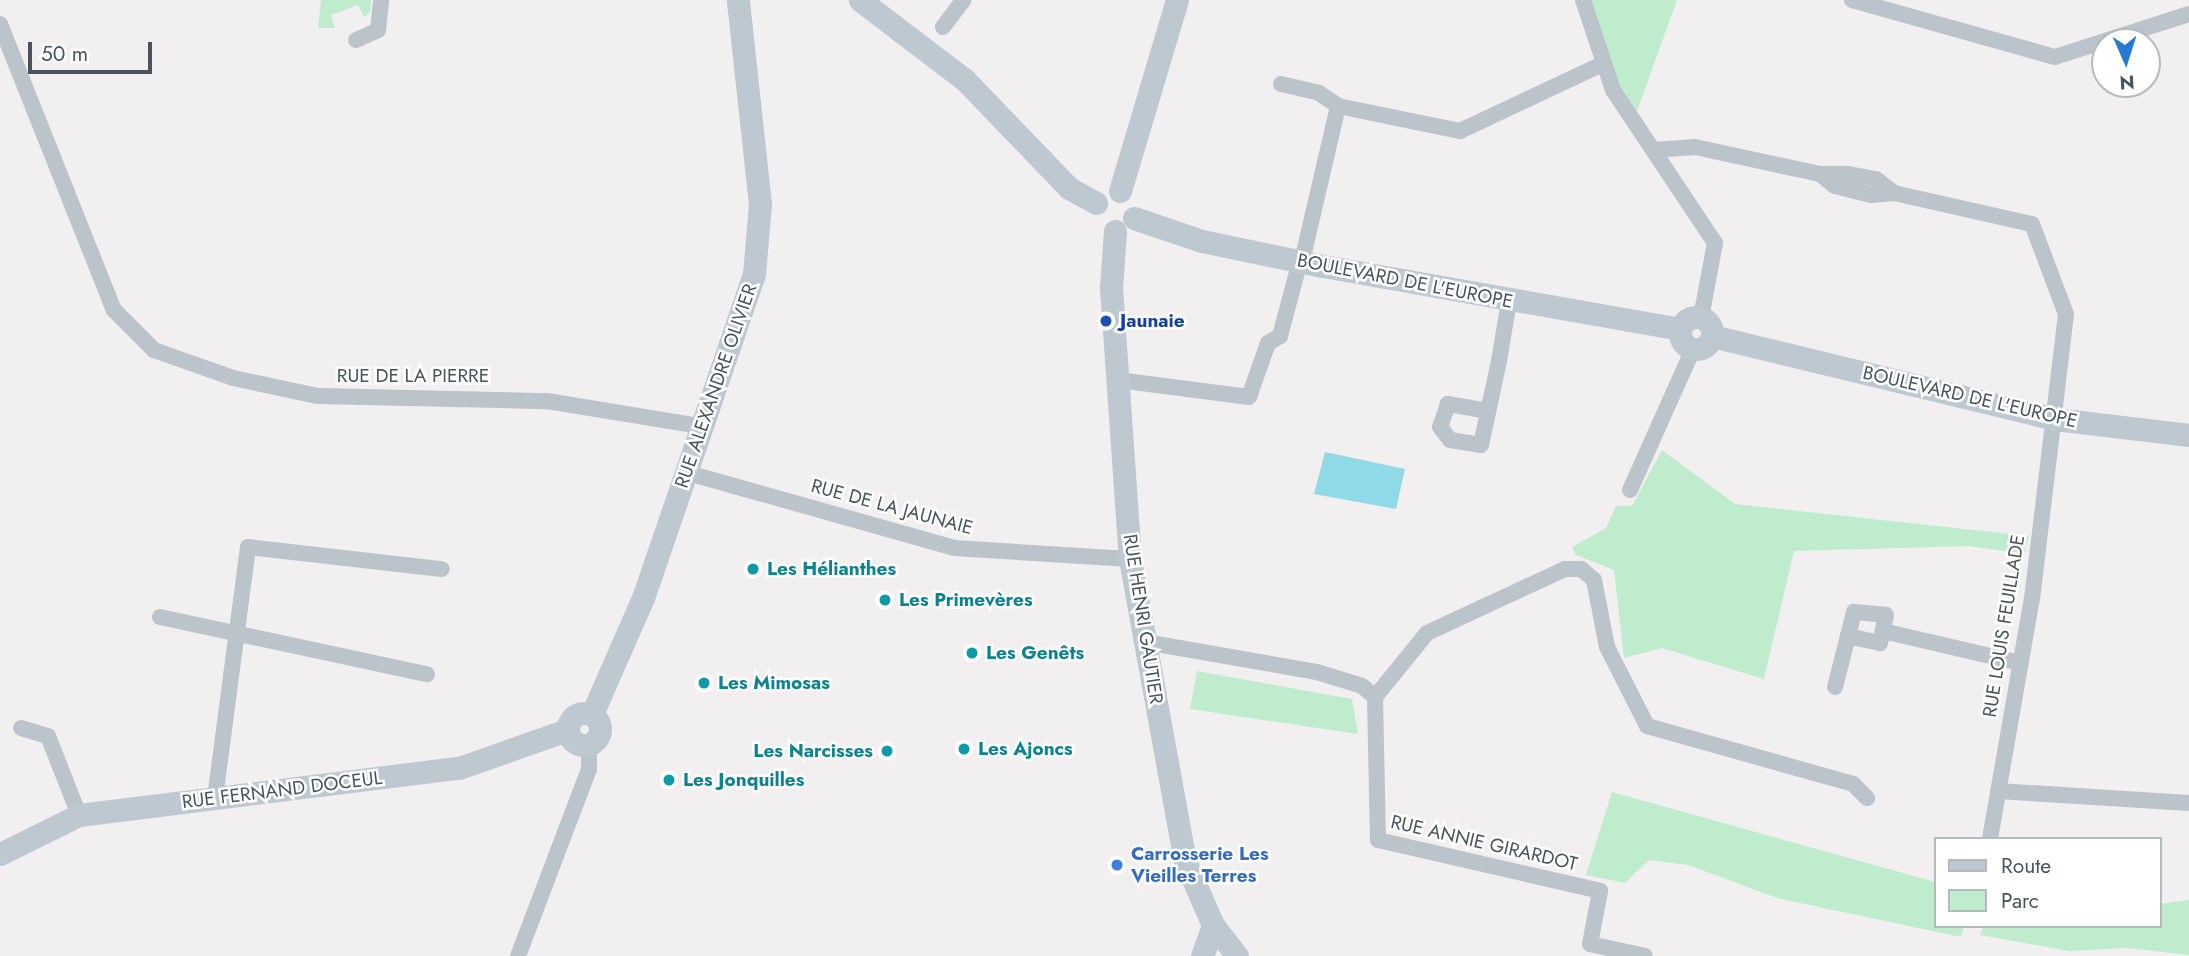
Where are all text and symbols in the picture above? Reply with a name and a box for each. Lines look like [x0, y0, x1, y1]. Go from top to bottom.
scale bar [32, 28, 156, 72]
north arrow [2091, 28, 2161, 98]
text: 50 m [41, 39, 88, 69]
text: N [2119, 69, 2135, 96]
street label: BOULEVARD DE L'EUROPE [1295, 249, 1515, 313]
street label: RUE ALEXANDRE OLIVIER [670, 281, 762, 491]
place label: Jaunaie [1120, 310, 1185, 332]
marker: Jaunaie [1098, 313, 1114, 329]
street label: BOULEVARD DE L'EUROPE [1861, 361, 2079, 433]
street label: RUE DE LA PIERRE [337, 365, 489, 387]
street label: RUE DE LA JAUNAIE [809, 474, 975, 540]
street label: RUE HENRI GAUTIER [1118, 532, 1168, 706]
street label: RUE LOUIS FEUILLADE [1978, 533, 2030, 719]
place label: Les Hélianthes [767, 558, 896, 580]
marker: Les Hélianthes [745, 561, 761, 577]
place label: Les Primevères [899, 589, 1033, 611]
marker: Les Primevères [877, 592, 893, 608]
place label: Les Genêts [986, 642, 1084, 664]
marker: Les Genêts [964, 645, 980, 661]
place label: Les Mimosas [718, 672, 830, 694]
marker: Les Mimosas [696, 675, 712, 691]
place label: Les Ajoncs [978, 738, 1073, 760]
place label: Les Narcisses [753, 740, 873, 762]
marker: Les Ajoncs [956, 741, 972, 757]
marker: Les Narcisses [879, 743, 895, 759]
street label: RUE FERNAND DOCEUL [181, 766, 383, 814]
place label: Les Jonquilles [683, 769, 804, 791]
marker: Les Jonquilles [661, 772, 677, 788]
street label: RUE ANNIE GIRARDOT [1388, 810, 1580, 876]
legend [1934, 837, 2161, 928]
place label: Carrosserie Les Vieilles Terres [1131, 843, 1269, 887]
text: Route [2001, 851, 2051, 881]
marker: Carrosserie Les Vieilles Terres [1109, 857, 1125, 873]
text: Parc [2001, 886, 2039, 916]

